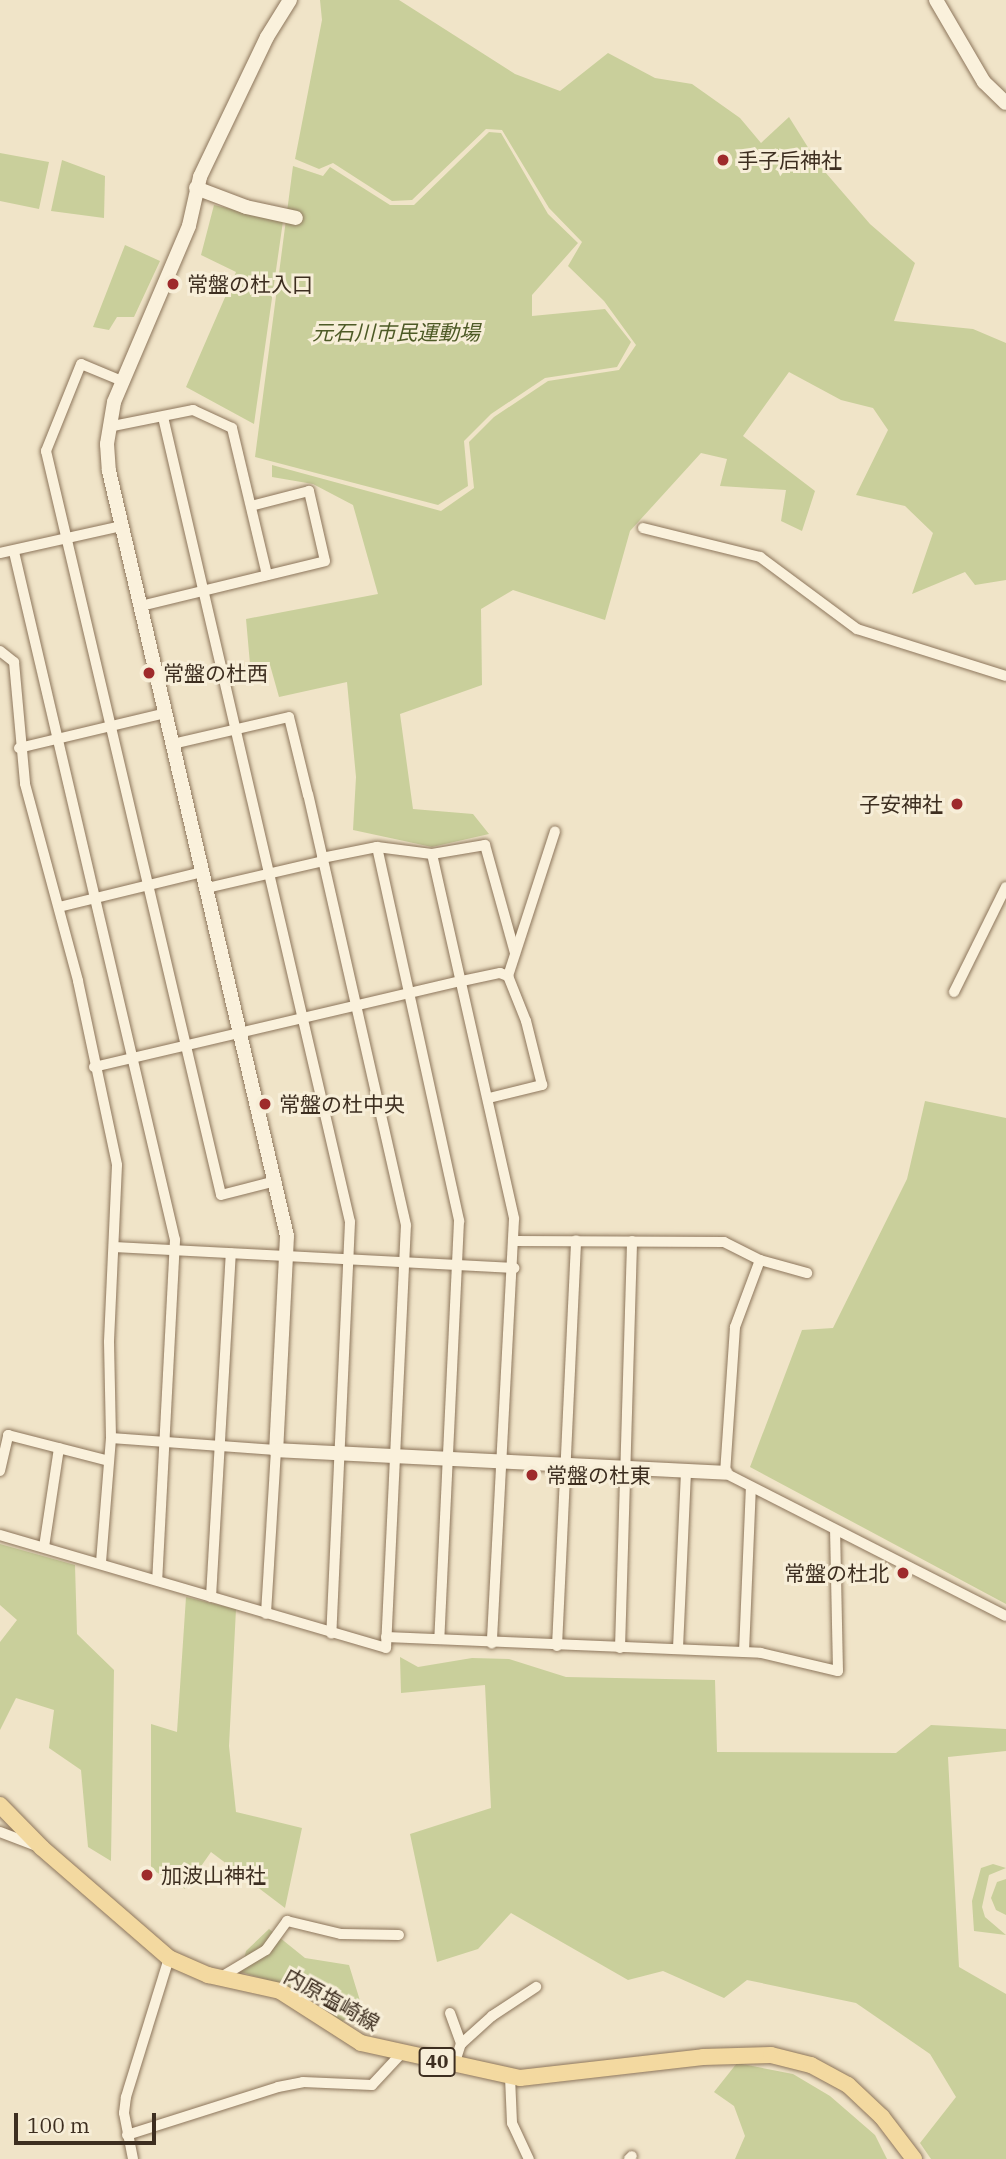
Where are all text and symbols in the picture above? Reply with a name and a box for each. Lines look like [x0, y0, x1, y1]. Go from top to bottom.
place label: 手子后神社 [737, 147, 842, 173]
marker: 手子后神社 [715, 152, 731, 168]
place label: 常盤の杜入口 [187, 271, 313, 297]
marker: 常盤の杜入口 [165, 276, 181, 292]
park label: 元石川市民運動場 [312, 319, 480, 345]
place label: 常盤の杜西 [163, 660, 268, 686]
marker: 常盤の杜西 [141, 665, 157, 681]
place label: 子安神社 [859, 791, 943, 817]
marker: 子安神社 [949, 796, 965, 812]
place label: 常盤の杜中央 [279, 1091, 405, 1117]
marker: 常盤の杜中央 [257, 1096, 273, 1112]
place label: 常盤の杜東 [546, 1462, 651, 1488]
marker: 常盤の杜東 [524, 1467, 540, 1483]
place label: 常盤の杜北 [784, 1560, 889, 1586]
marker: 常盤の杜北 [895, 1565, 911, 1581]
place label: 加波山神社 [161, 1862, 266, 1888]
marker: 加波山神社 [139, 1867, 155, 1883]
street label: 内原塩崎線 [280, 1963, 384, 2035]
road number: 40 [418, 2046, 456, 2078]
scale bar [18, 2100, 159, 2144]
text: 100 m [27, 2111, 90, 2139]

